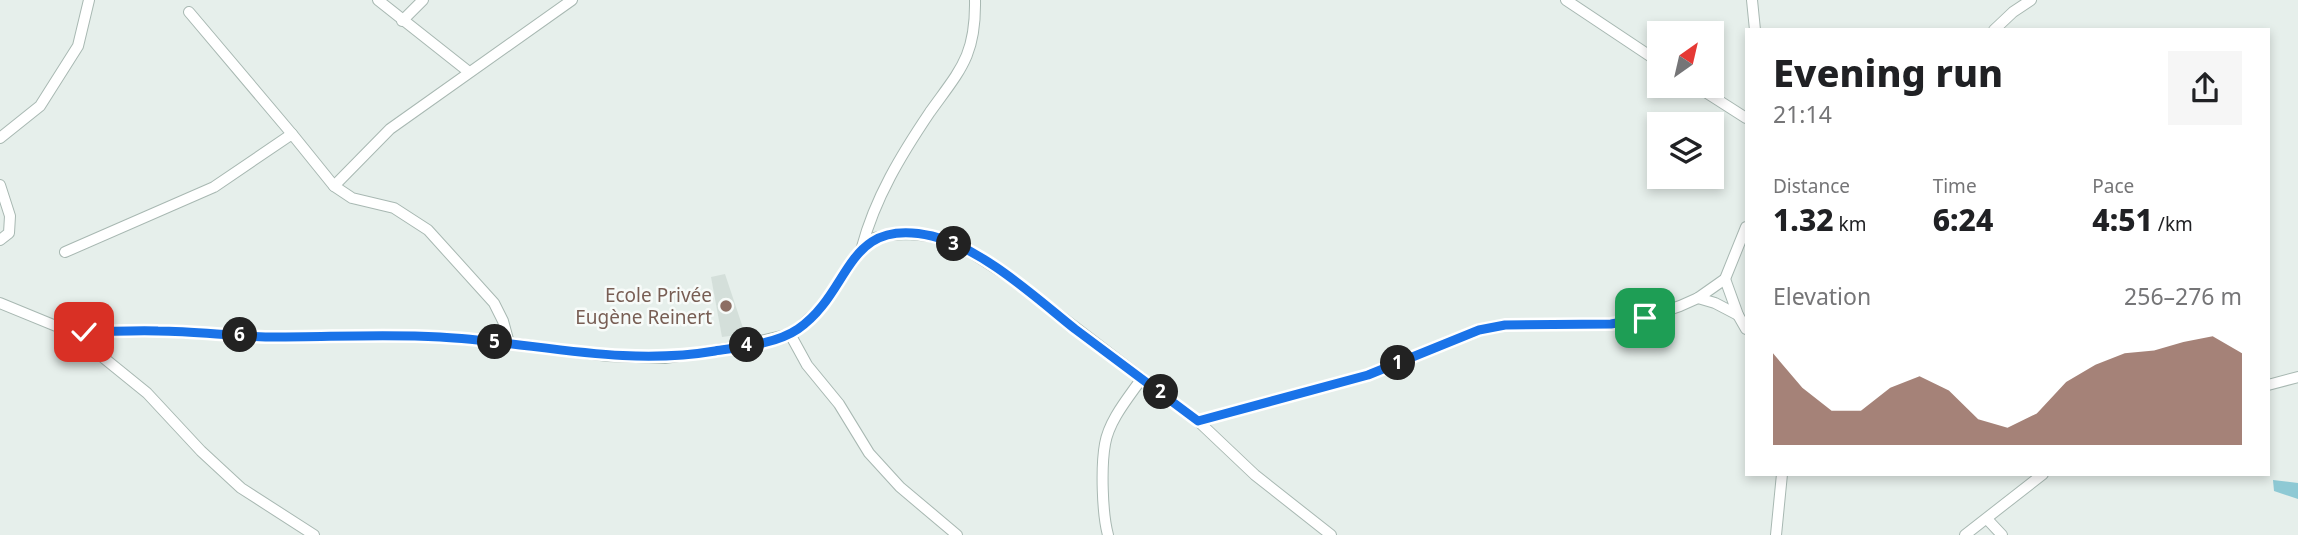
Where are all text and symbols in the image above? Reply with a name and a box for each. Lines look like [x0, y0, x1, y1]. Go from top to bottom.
north arrow [1647, 21, 1724, 98]
map controls [1647, 21, 1724, 189]
text: Evening run [1773, 46, 2003, 98]
button: share [2168, 51, 2242, 125]
text: 21:14 [1773, 98, 1832, 130]
button: layers [1647, 112, 1724, 189]
text: Distance [1773, 173, 1850, 199]
text: Time [1933, 173, 1977, 199]
text: Pace [2092, 173, 2134, 199]
text: 1.32 [1773, 199, 1834, 240]
text: 6:24 [1933, 199, 1993, 240]
text: 4:51 [2092, 199, 2153, 240]
text: km [1834, 211, 1866, 237]
text: /km [2153, 211, 2193, 237]
pin: 3 [936, 226, 972, 262]
text: 3 [948, 230, 959, 256]
text: Elevation [1773, 280, 1871, 312]
text: 256–276 m [2124, 280, 2242, 312]
place label: Ecole Privée Eugène Reinert [575, 282, 712, 330]
pin [1615, 288, 1675, 348]
marker: Ecole Privée Eugène Reinert [718, 298, 734, 314]
icon: arrive [1626, 299, 1664, 337]
pin [54, 302, 114, 362]
icon: check [65, 313, 103, 351]
pin: 6 [222, 318, 258, 352]
text: 6 [234, 321, 245, 347]
pin: 5 [477, 324, 512, 360]
text: 5 [489, 328, 500, 354]
pin: 4 [730, 328, 764, 362]
text: 4 [741, 331, 752, 357]
pin: 1 [1380, 346, 1416, 380]
text: 1 [1392, 349, 1403, 375]
pin: 2 [1144, 374, 1178, 410]
text: 2 [1155, 378, 1166, 404]

